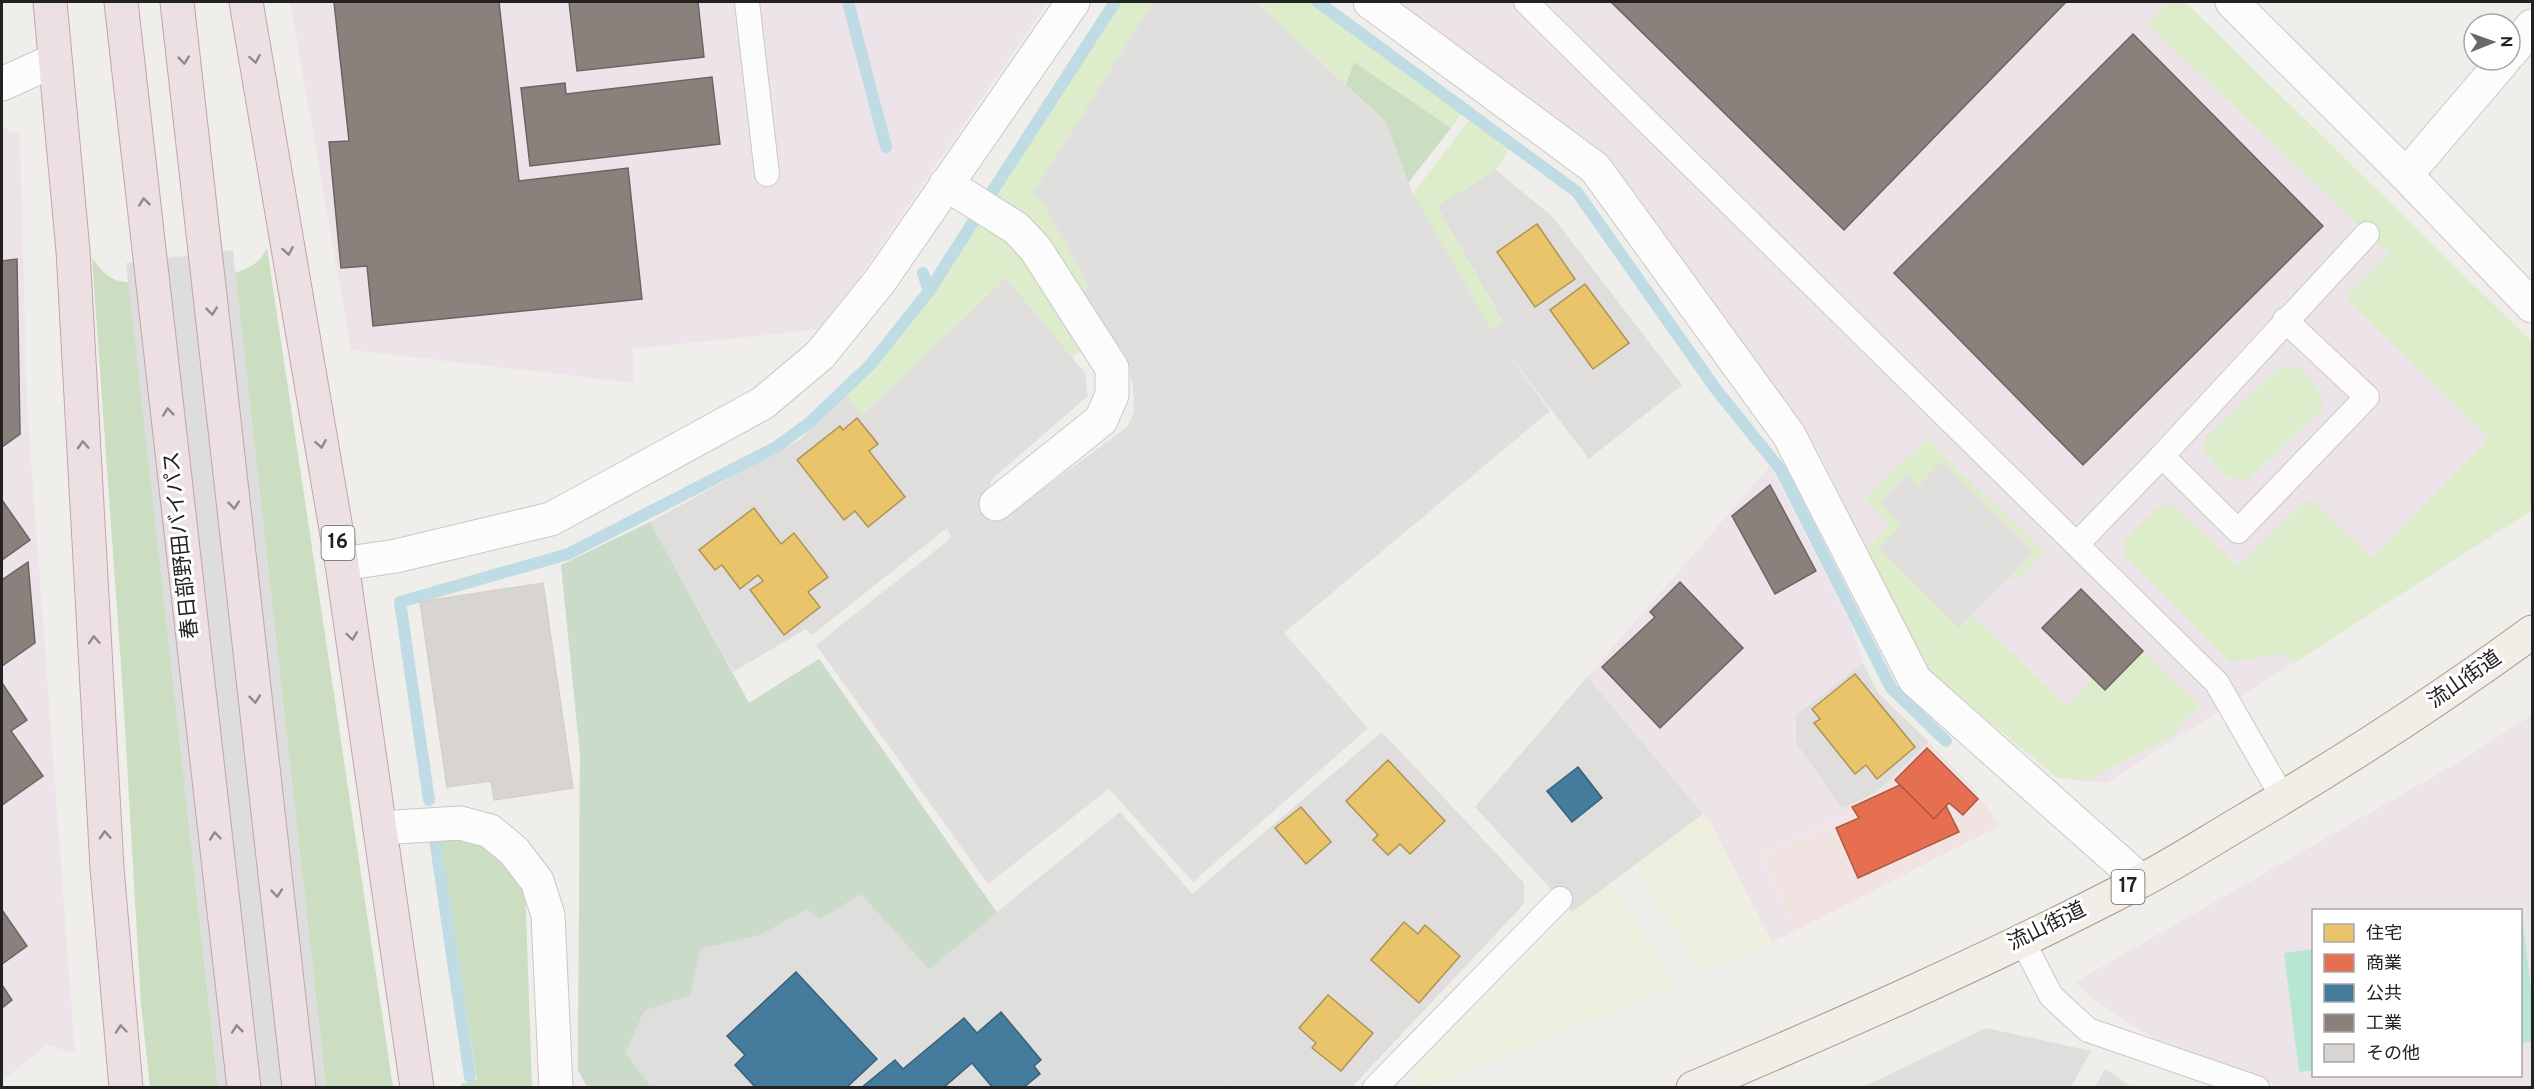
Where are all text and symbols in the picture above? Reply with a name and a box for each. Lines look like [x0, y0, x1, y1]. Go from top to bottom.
north arrow [2462, 12, 2522, 72]
text: N [2495, 36, 2515, 48]
one-way arrow [177, 55, 190, 64]
one-way arrow [249, 55, 261, 64]
one-way arrow [138, 197, 151, 206]
one-way arrow [281, 246, 294, 256]
one-way arrow [205, 307, 218, 316]
one-way arrow [162, 408, 174, 417]
one-way arrow [314, 438, 327, 448]
one-way arrow [77, 441, 90, 450]
street label: 春日部野田バイパス [159, 450, 205, 640]
one-way arrow [227, 501, 239, 510]
road number: 16 [322, 526, 354, 560]
one-way arrow [346, 631, 358, 641]
one-way arrow [88, 636, 101, 645]
street label: 流山街道 [2423, 645, 2507, 715]
one-way arrow [249, 694, 261, 703]
one-way arrow [99, 830, 112, 839]
one-way arrow [210, 831, 222, 840]
road number: 17 [2112, 870, 2144, 904]
one-way arrow [270, 888, 283, 897]
street label: 流山街道 [2003, 896, 2091, 958]
legend [2312, 909, 2522, 1077]
text: 住宅 [2366, 923, 2402, 946]
text: 商業 [2366, 953, 2402, 976]
text: 公共 [2366, 983, 2402, 1006]
text: 工業 [2366, 1013, 2402, 1036]
one-way arrow [115, 1025, 128, 1034]
one-way arrow [231, 1025, 244, 1034]
text: その他 [2366, 1043, 2420, 1066]

